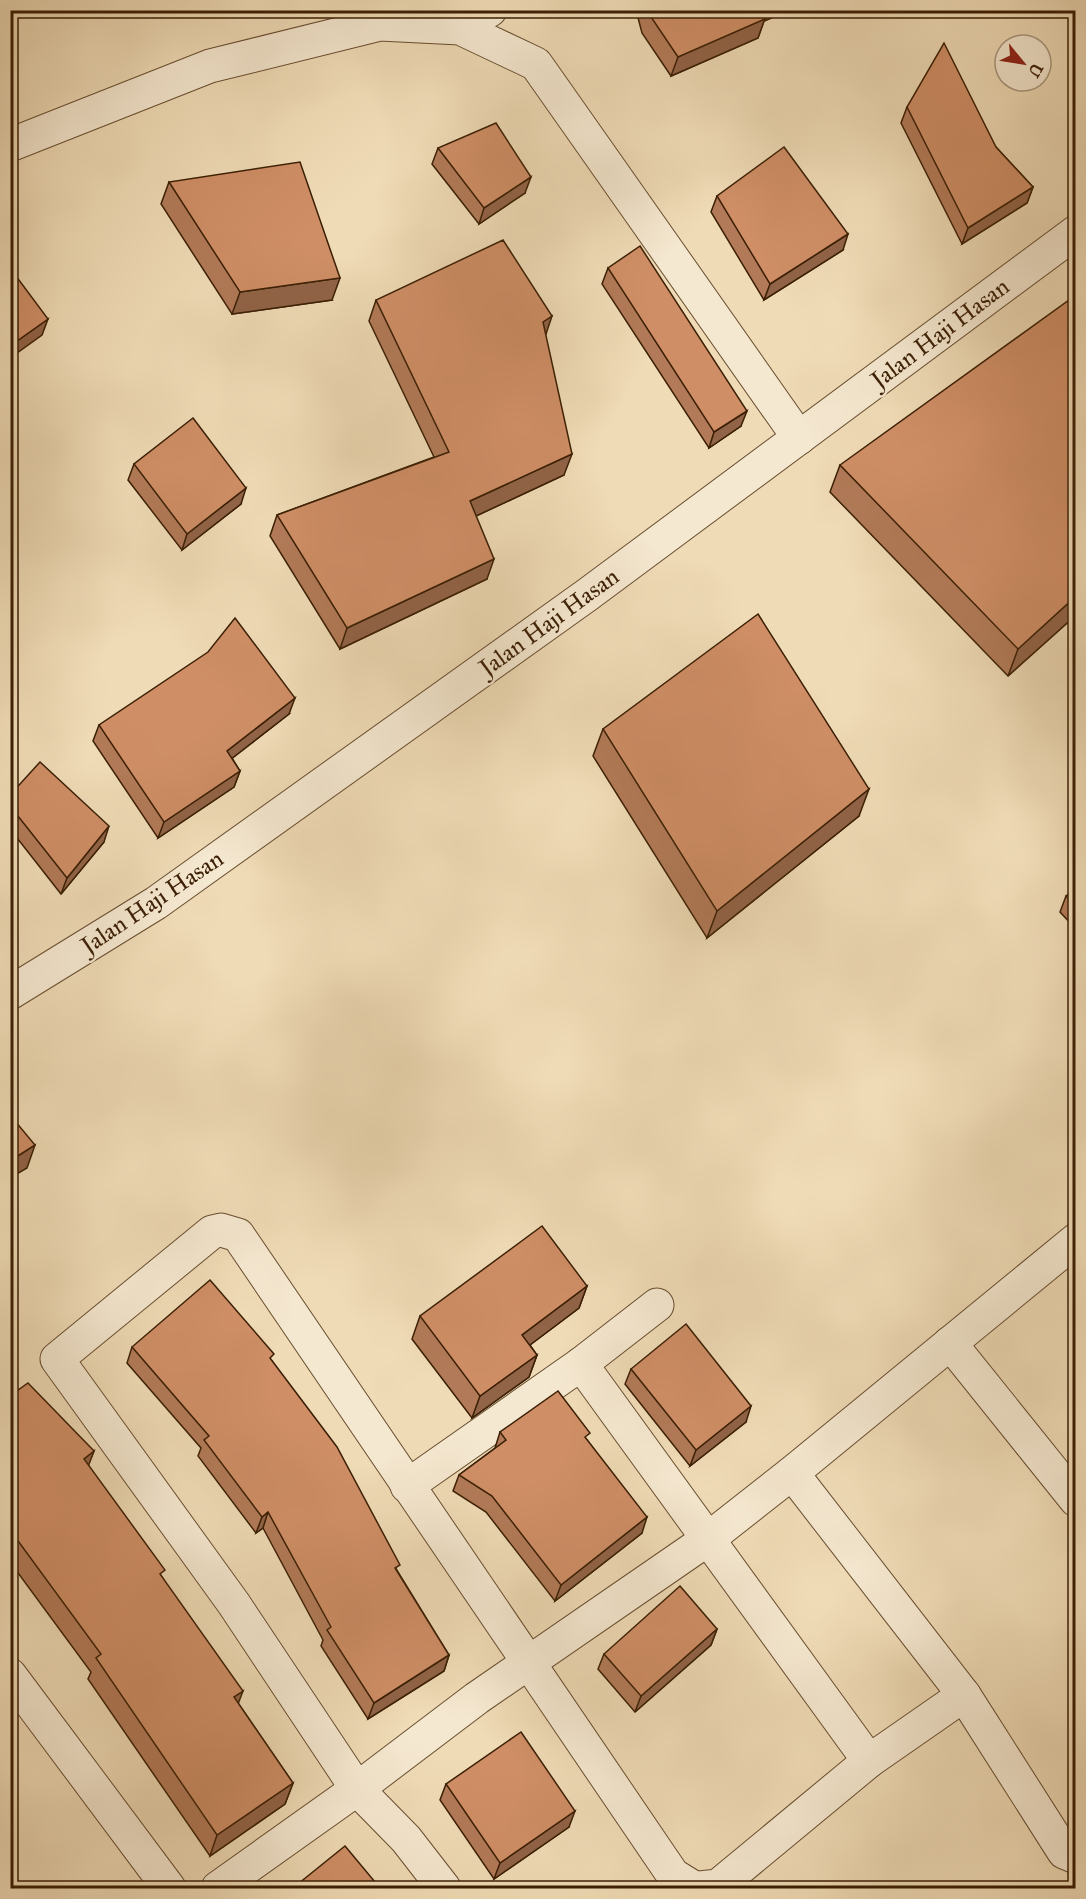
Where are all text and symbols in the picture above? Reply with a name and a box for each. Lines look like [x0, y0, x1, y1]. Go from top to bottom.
north arrow [993, 33, 1053, 93]
text: U [1024, 60, 1047, 81]
street label: Jalan Haji Hasan [863, 271, 1015, 397]
street label: Jalan Haji Hasan [471, 561, 625, 684]
street label: Jalan Haji Hasan [73, 843, 229, 962]

